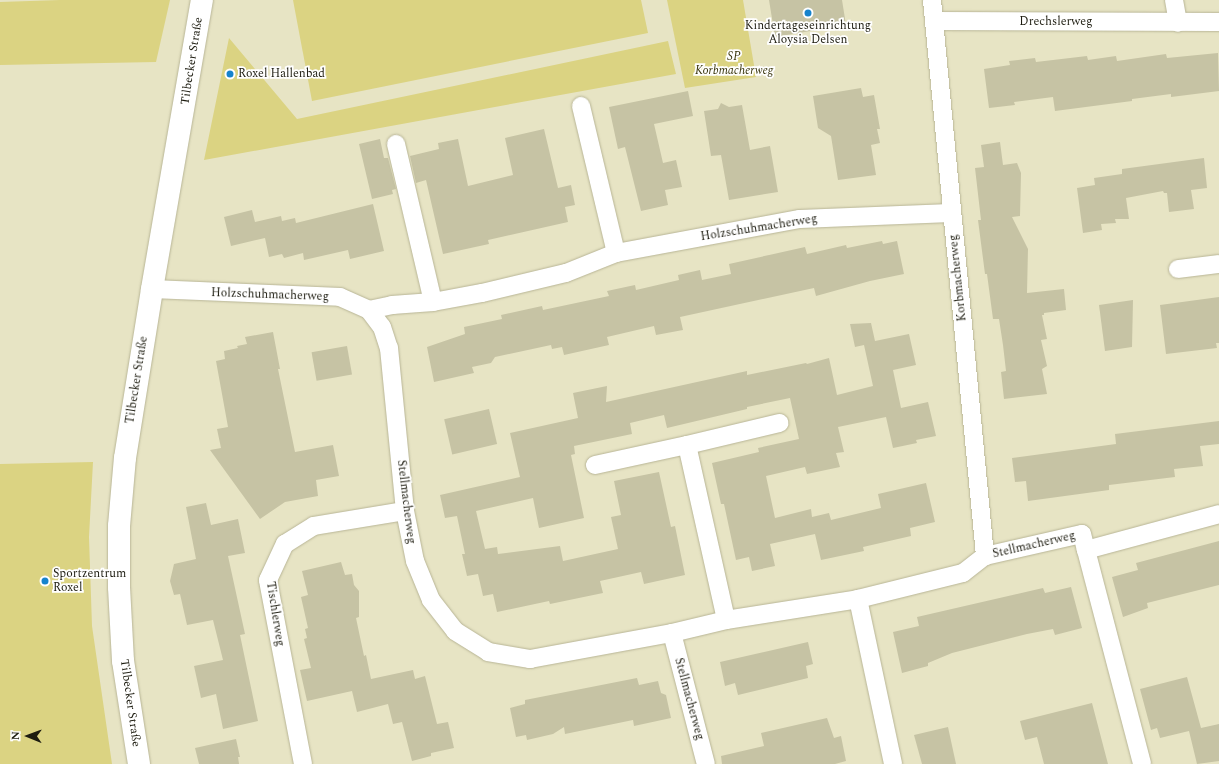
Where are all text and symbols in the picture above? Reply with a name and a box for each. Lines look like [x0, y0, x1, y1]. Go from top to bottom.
marker: Kindertageseinrichtung Aloysia Delsen [803, 8, 813, 18]
street label: Drechslerweg [1019, 15, 1093, 29]
street label: Tilbecker Straße [178, 16, 206, 106]
place label: Kindertageseinrichtung Aloysia Delsen [745, 19, 871, 47]
park label: SP Korbmacherweg [695, 50, 773, 78]
place label: Roxel Hallenbad [238, 67, 325, 81]
marker: Roxel Hallenbad [225, 69, 235, 79]
street label: Holzschuhmacherweg [700, 212, 818, 244]
street label: Korbmacherweg [946, 234, 970, 322]
street label: Holzschuhmacherweg [211, 286, 329, 304]
street label: Tilbecker Straße [123, 335, 151, 425]
street label: Stellmacherweg [394, 459, 418, 545]
street label: Stellmacherweg [991, 528, 1077, 562]
place label: Sportzentrum Roxel [53, 567, 126, 595]
marker: Sportzentrum Roxel [40, 576, 50, 586]
street label: Tischlerweg [263, 581, 287, 647]
street label: Stellmacherweg [671, 656, 707, 742]
street label: Tilbecker Straße [117, 658, 143, 748]
north arrow [8, 716, 48, 756]
text: N [7, 731, 24, 740]

